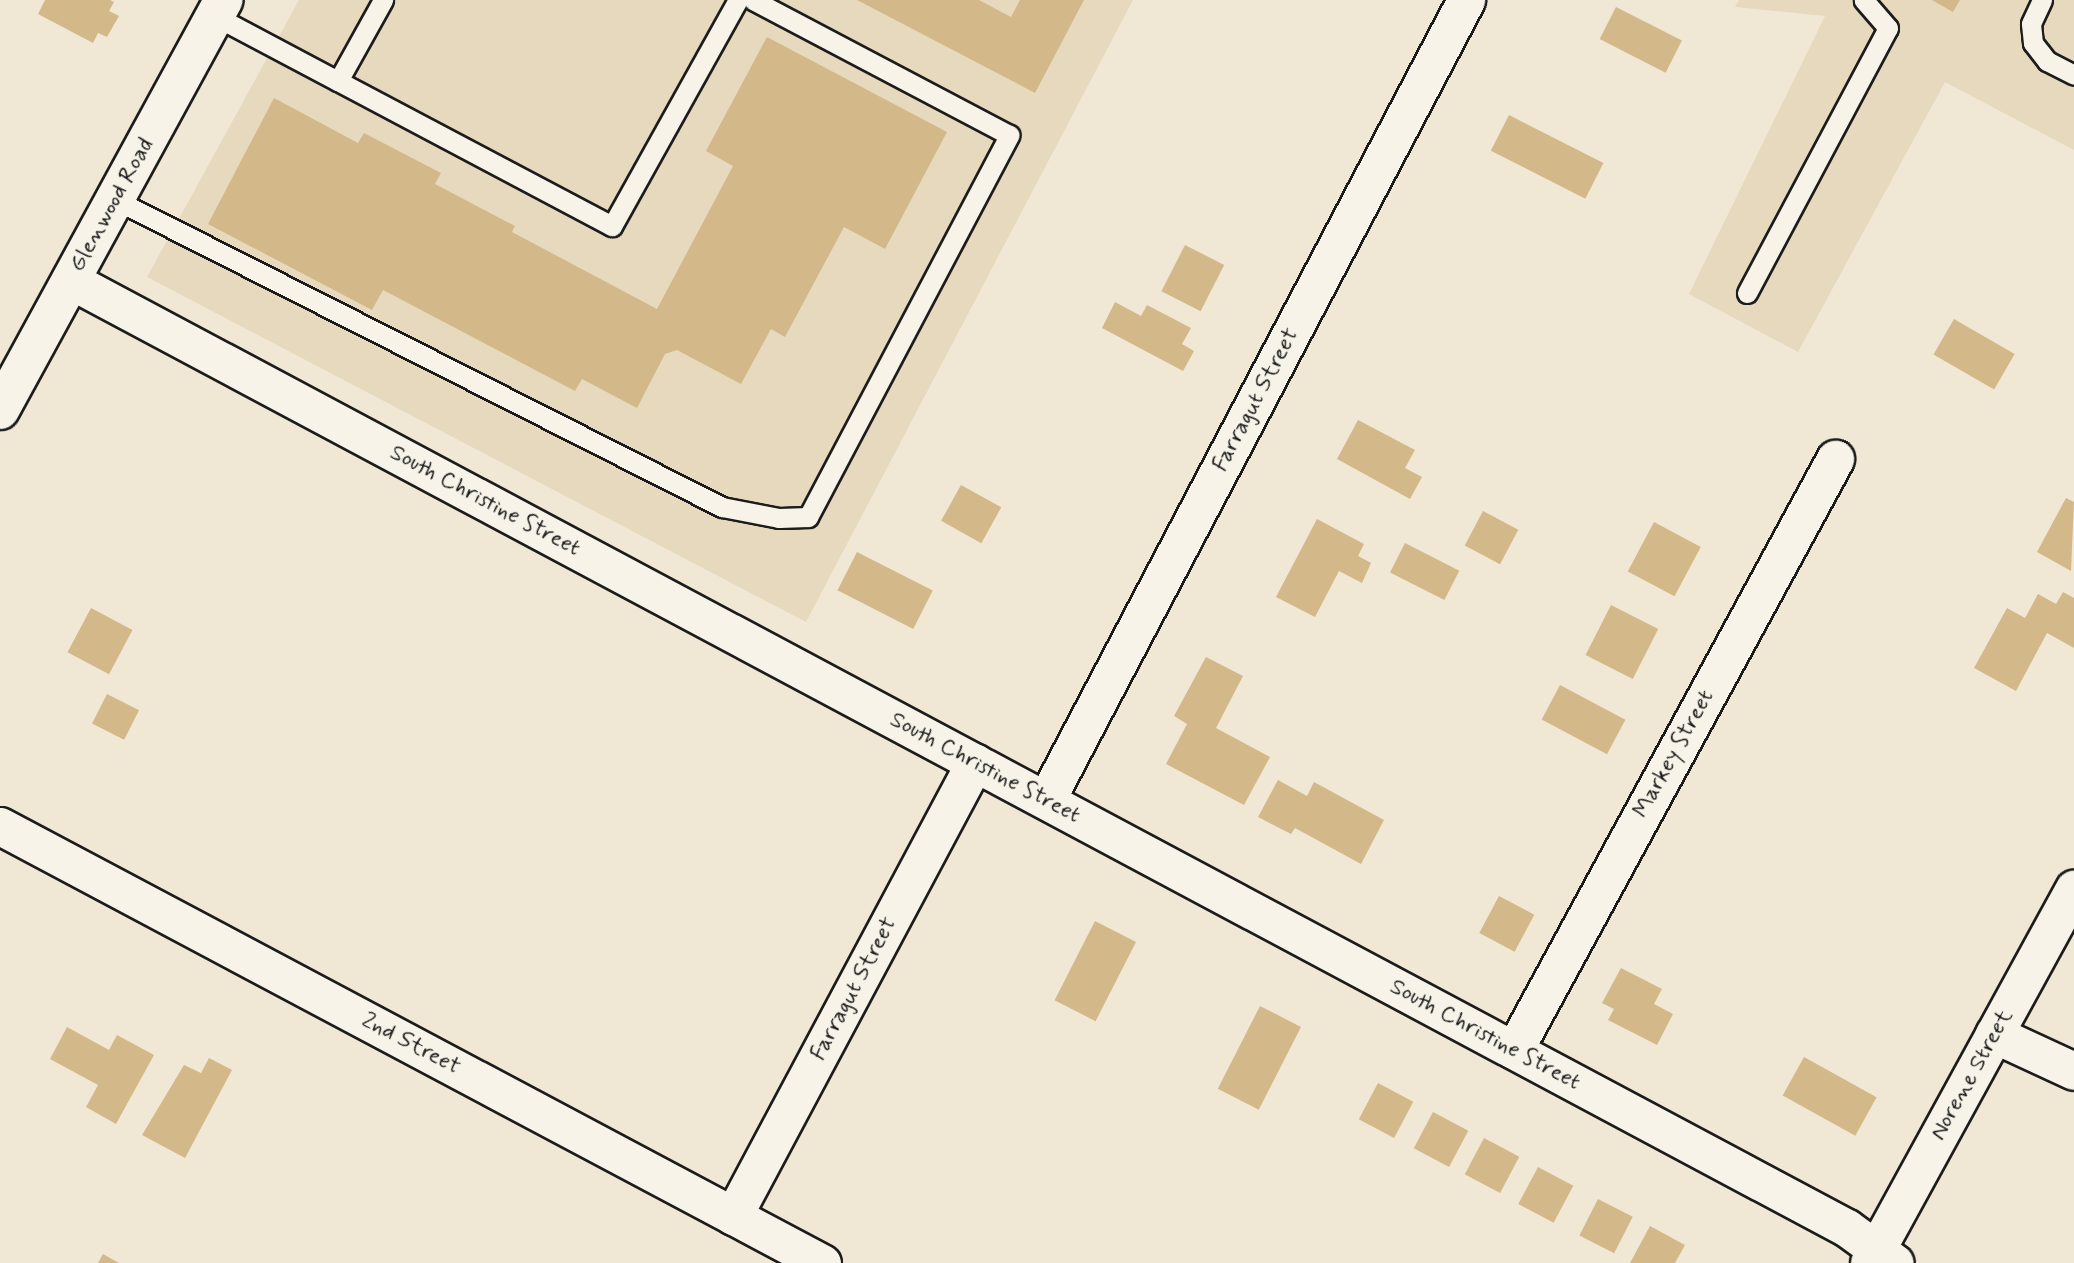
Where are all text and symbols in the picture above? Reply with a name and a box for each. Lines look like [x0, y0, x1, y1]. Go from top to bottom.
street label: Glenwood Road [64, 134, 160, 276]
street label: Farragut Street [1207, 324, 1305, 476]
street label: South Christine Street [383, 438, 587, 564]
street label: Markey Street [1626, 683, 1722, 825]
street label: South Christine Street [883, 705, 1087, 831]
street label: Farragut Street [805, 913, 903, 1065]
street label: South Christine Street [1383, 972, 1587, 1098]
street label: Norene Street [1925, 1005, 2019, 1145]
street label: 2nd Street [358, 1007, 464, 1081]

